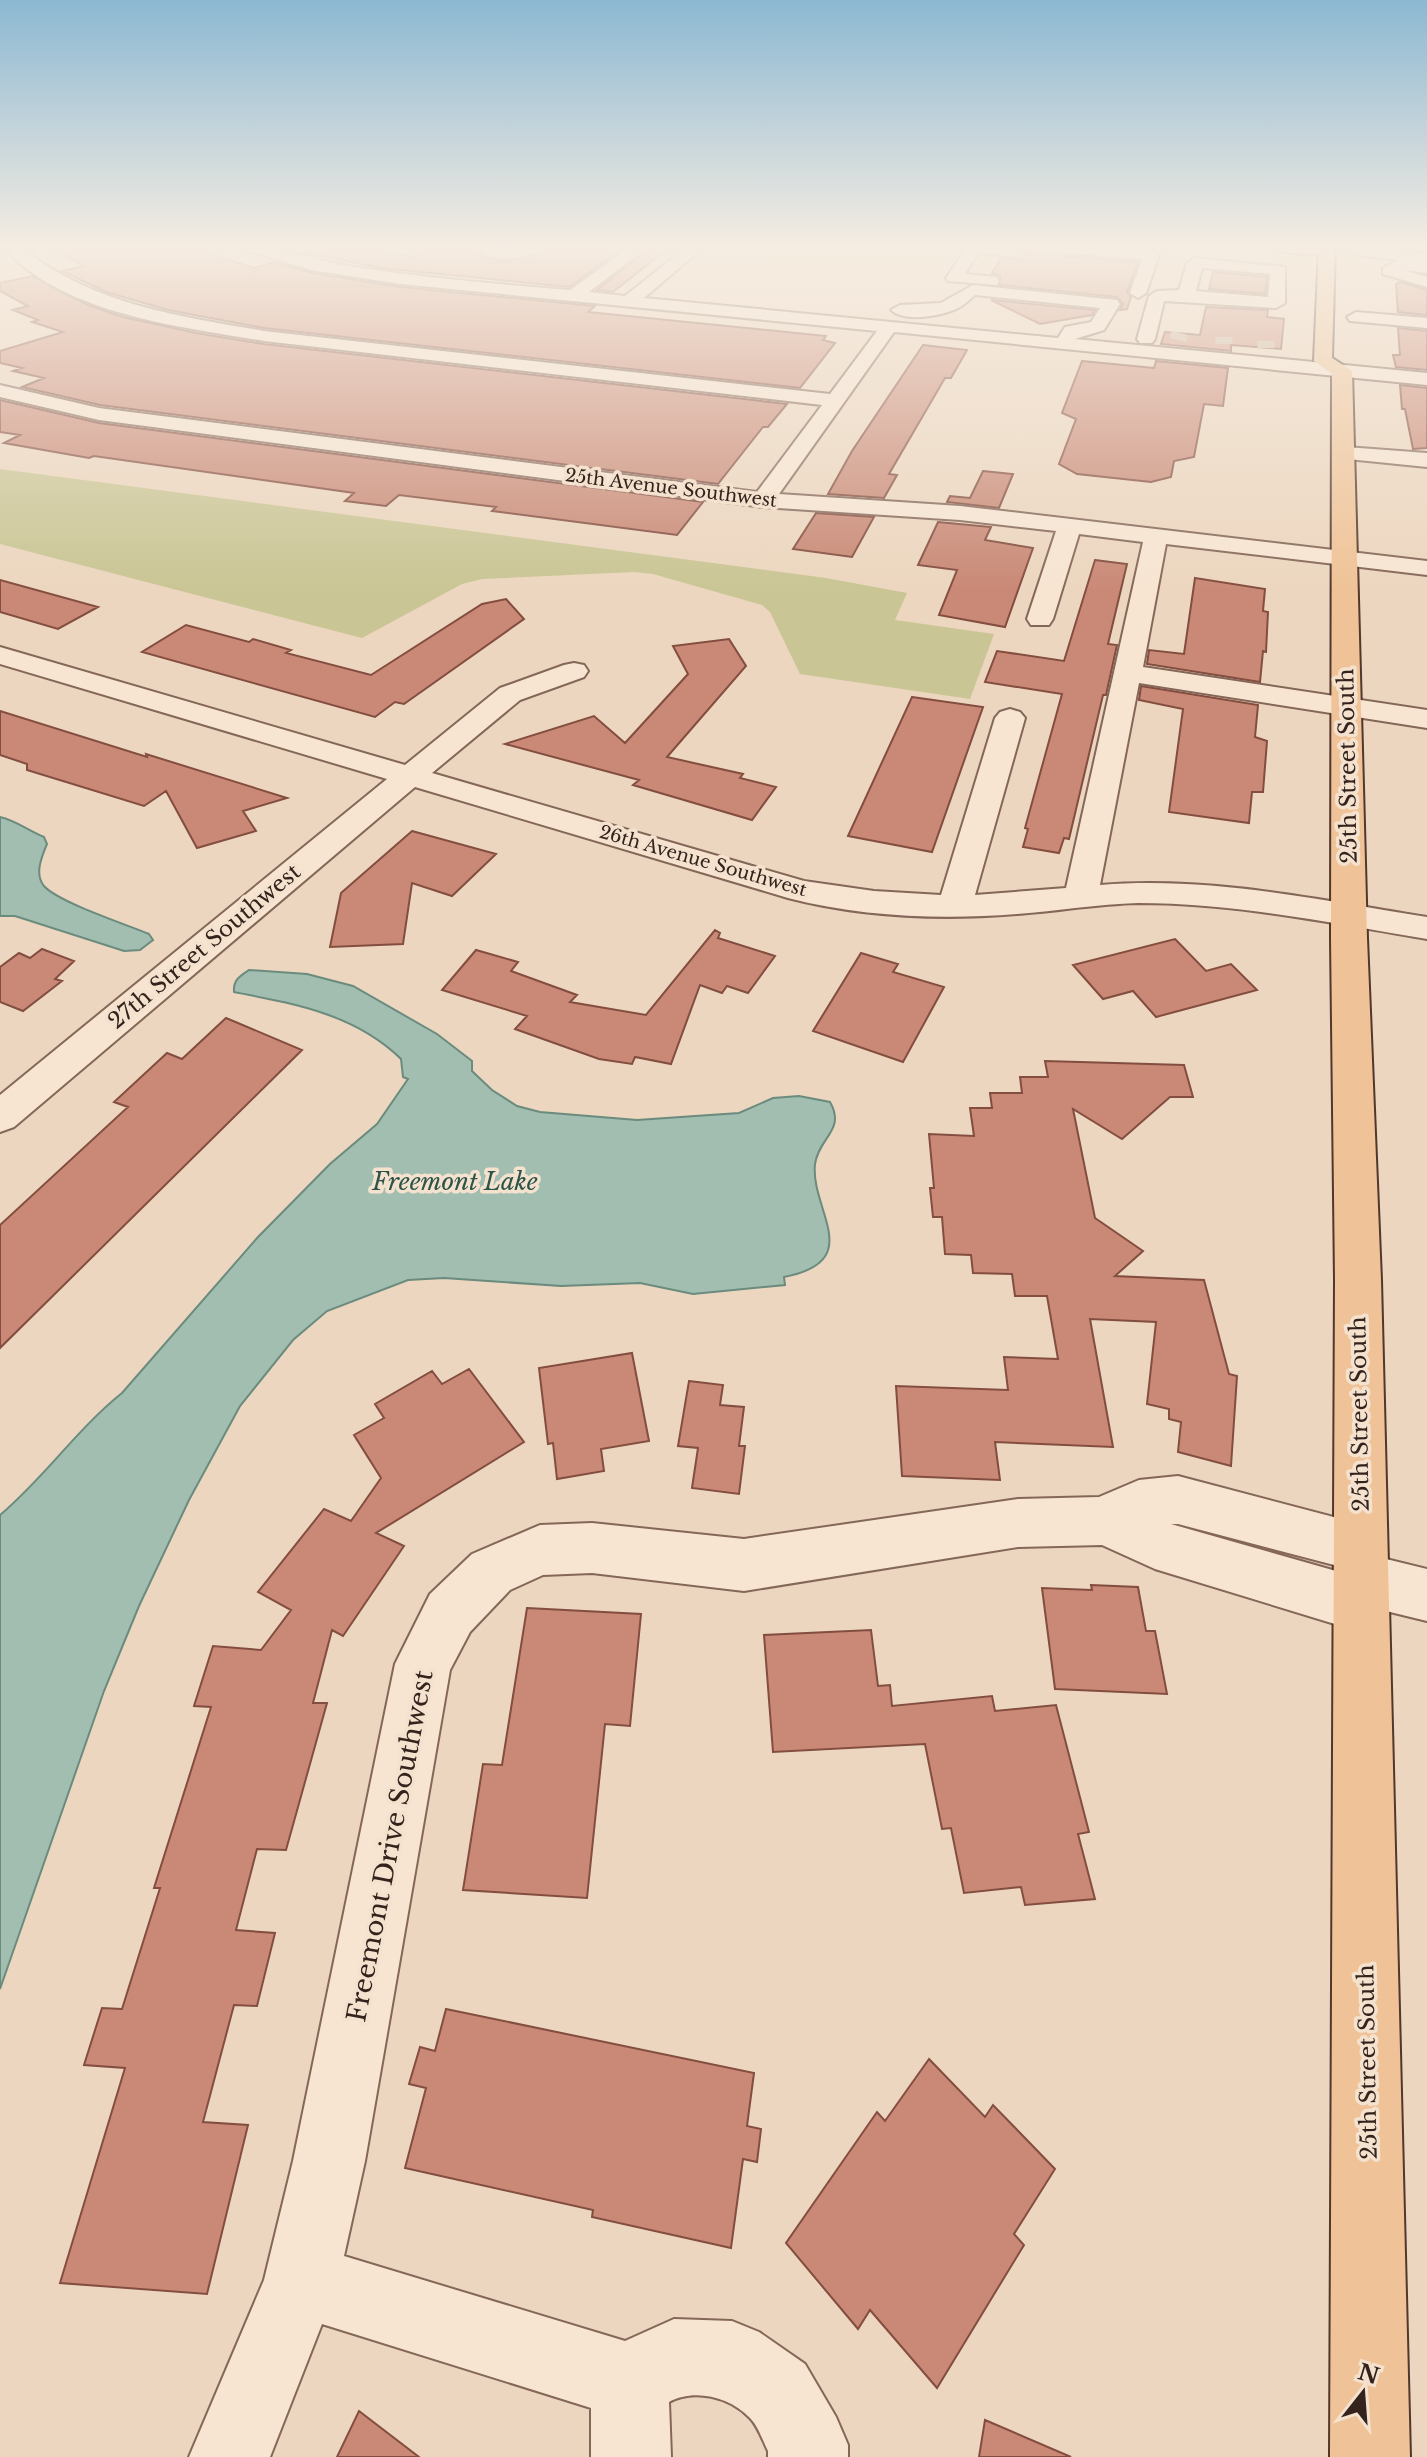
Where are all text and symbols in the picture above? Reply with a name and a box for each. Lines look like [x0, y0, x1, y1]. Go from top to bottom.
street label: 25th Avenue Southwest [564, 464, 778, 512]
street label: 25th Street South [1332, 668, 1363, 864]
street label: 26th Avenue Southwest [597, 821, 809, 901]
street label: 27th Street Southwest [103, 858, 306, 1035]
water label: Freemont Lake [371, 1167, 538, 1196]
street label: 25th Street South [1344, 1316, 1375, 1512]
street label: Freemont Drive Southwest [340, 1667, 440, 2025]
street label: 25th Street South [1352, 1964, 1383, 2160]
north arrow [1323, 2353, 1403, 2433]
text: N [1355, 2358, 1383, 2390]

